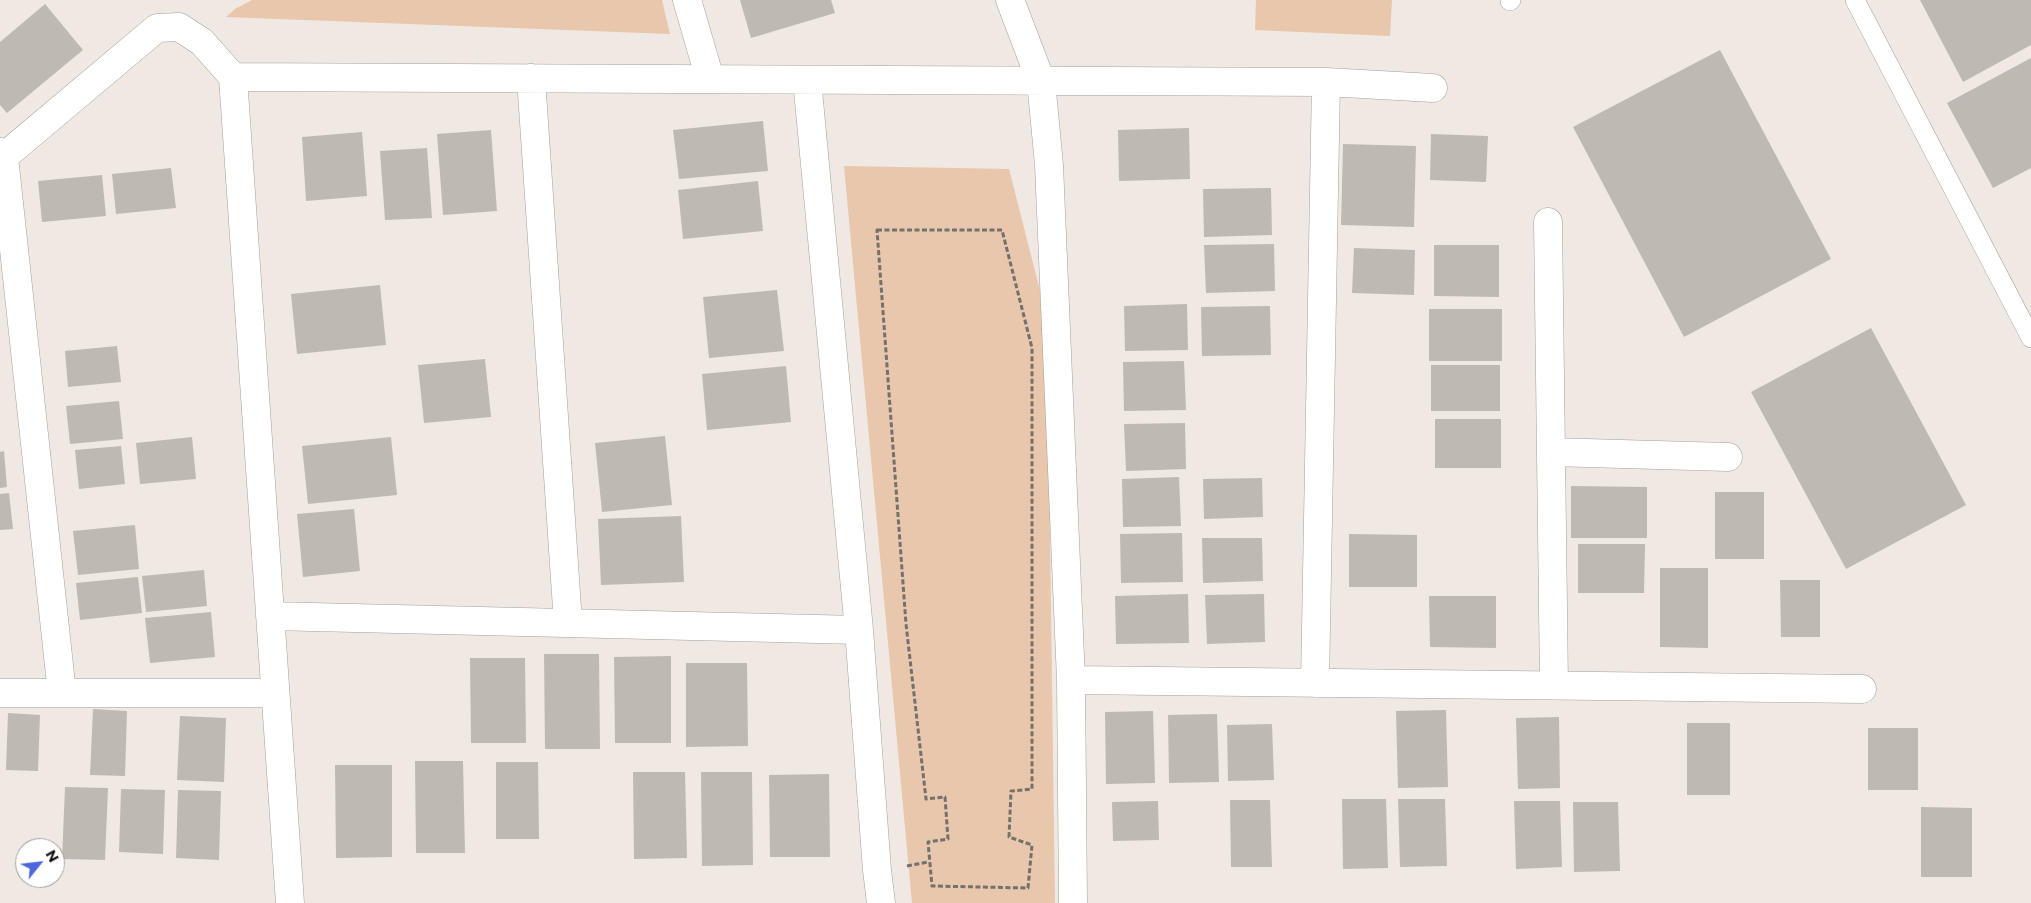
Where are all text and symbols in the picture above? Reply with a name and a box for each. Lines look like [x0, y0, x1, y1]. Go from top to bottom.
north arrow [15, 838, 65, 888]
text: N [42, 847, 63, 866]

